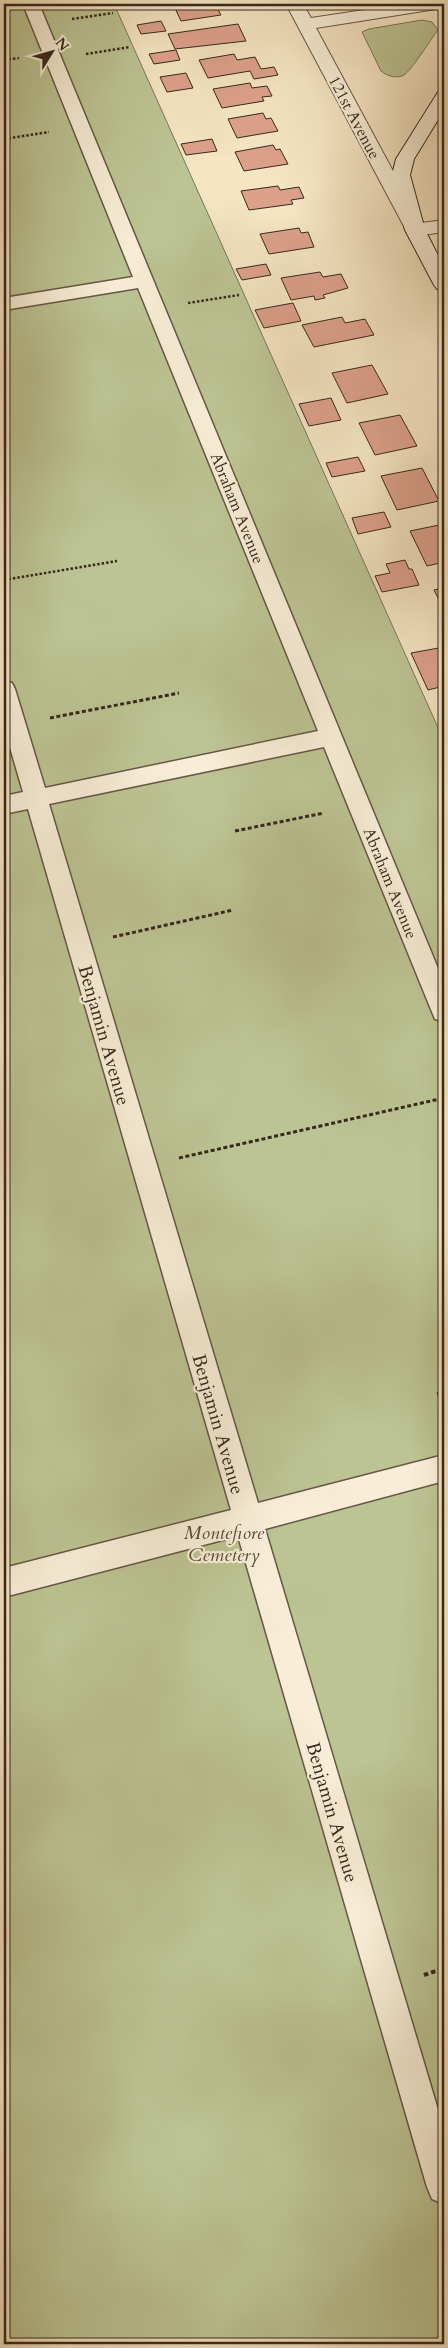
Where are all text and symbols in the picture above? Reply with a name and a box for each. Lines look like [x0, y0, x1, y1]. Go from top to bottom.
north arrow [28, 28, 78, 78]
text: N [51, 34, 73, 55]
street label: 121st Avenue [323, 72, 385, 163]
street label: Abraham Avenue [205, 449, 269, 567]
street label: Abraham Avenue [358, 824, 422, 942]
street label: Benjamin Avenue [72, 962, 136, 1108]
street label: Benjamin Avenue [186, 1351, 250, 1497]
park label: Montefiore Cemetery [184, 1520, 265, 1568]
street label: Benjamin Avenue [300, 1739, 364, 1885]

